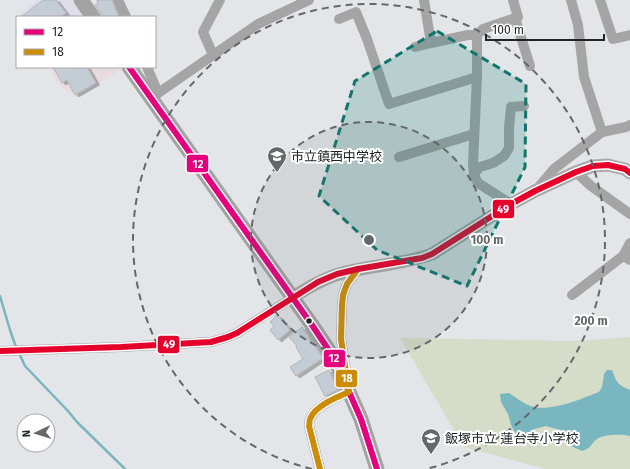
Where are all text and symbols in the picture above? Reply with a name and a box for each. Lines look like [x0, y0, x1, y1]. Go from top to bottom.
legend [16, 16, 156, 68]
scale bar [486, 16, 604, 42]
text: 100 m [492, 23, 524, 37]
text: 12 [52, 25, 63, 39]
text: 18 [52, 45, 64, 59]
school or university icon: 市立鎮西中学校 [266, 145, 288, 173]
place label: 市立鎮西中学校 [291, 149, 382, 164]
line badge: 12 [186, 154, 209, 173]
text: 12 [193, 158, 204, 171]
line badge: 49 [492, 199, 515, 219]
text: 49 [497, 203, 509, 216]
centre of rings [362, 233, 376, 247]
text: 100 m [471, 233, 503, 247]
text: 200 m [574, 314, 608, 328]
unlabelled marker [304, 316, 314, 326]
line badge: 49 [157, 335, 180, 354]
text: 49 [163, 338, 175, 351]
line badge: 12 [323, 349, 346, 368]
text: 12 [329, 352, 340, 365]
line badge: 18 [335, 369, 358, 388]
text: 18 [341, 372, 353, 385]
north arrow [16, 413, 56, 453]
school or university icon: 飯塚市立 蓮台寺小学校 [420, 427, 442, 455]
text: N [20, 430, 33, 438]
place label: 飯塚市立 蓮台寺小学校 [445, 431, 578, 446]

